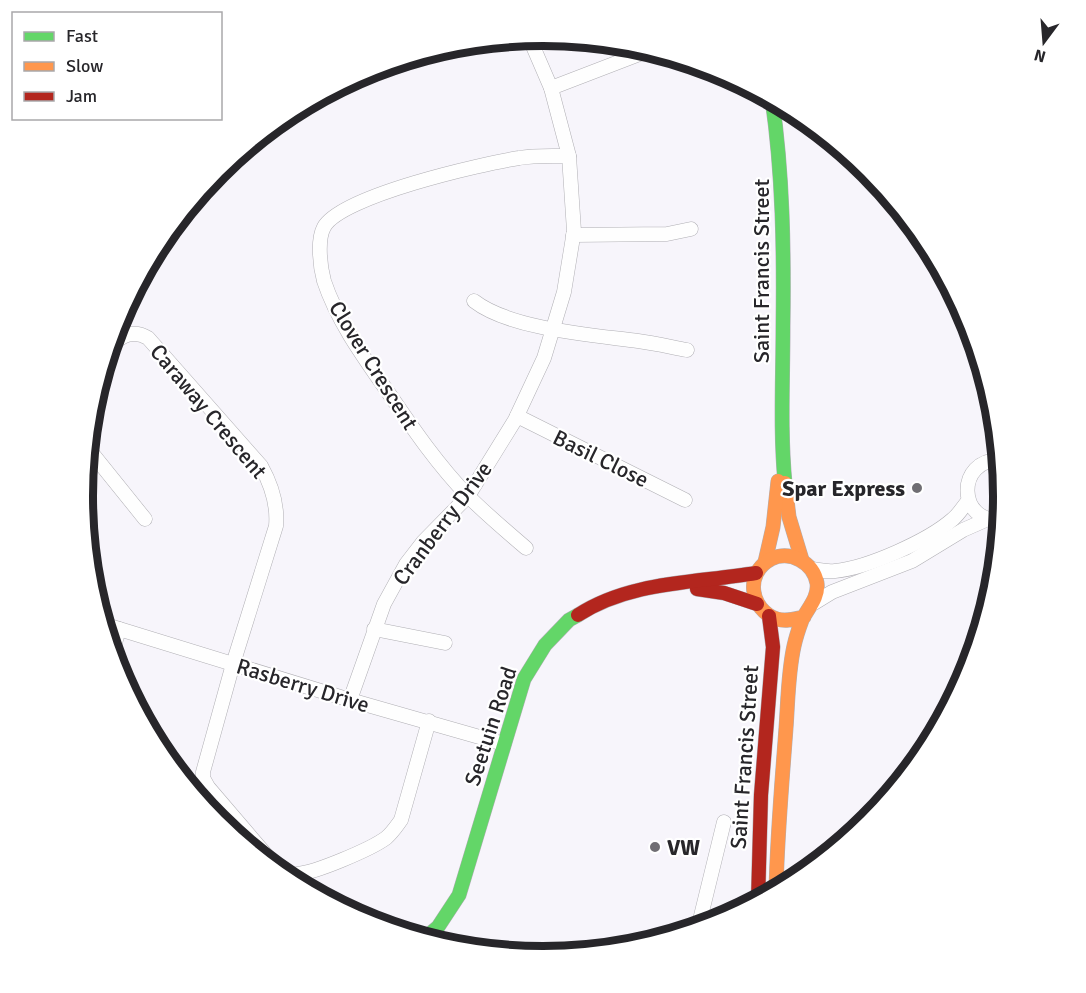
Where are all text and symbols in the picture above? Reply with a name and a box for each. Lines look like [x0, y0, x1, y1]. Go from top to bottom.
legend [12, 12, 222, 120]
north arrow [1014, 12, 1074, 72]
text: Fast [66, 25, 98, 47]
text: N [1032, 44, 1048, 67]
text: Slow [66, 55, 103, 77]
text: Jam [66, 85, 97, 107]
street label: Saint Francis Street [748, 179, 775, 363]
street label: Clover Crescent [323, 296, 424, 435]
street label: Caraway Crescent [144, 339, 273, 484]
street label: Basil Close [549, 424, 653, 493]
street label: Cranberry Drive [387, 456, 498, 591]
place label: Spar Express [782, 475, 905, 502]
marker: Spar Express [910, 481, 924, 495]
street label: Rasberry Drive [233, 652, 373, 718]
street label: Seetuin Road [459, 663, 522, 789]
street label: Saint Francis Street [725, 664, 764, 850]
place label: VW [667, 834, 700, 861]
marker: VW [648, 840, 662, 854]

